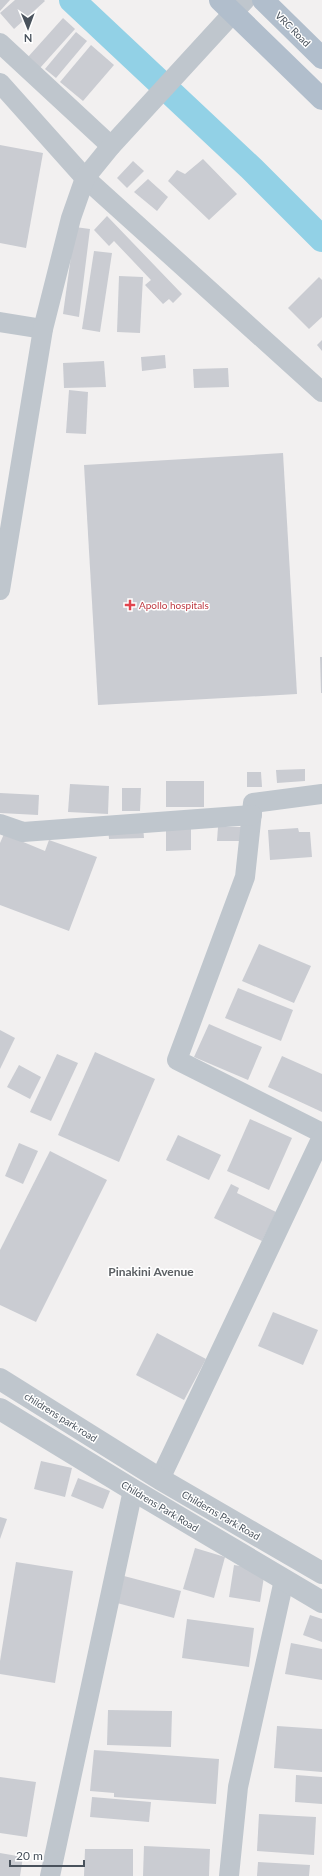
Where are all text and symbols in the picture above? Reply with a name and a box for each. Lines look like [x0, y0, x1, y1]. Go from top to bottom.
north arrow [8, 8, 48, 48]
street label: VRC Road [273, 9, 313, 49]
text: N [24, 32, 33, 45]
marker: Apollo hospitals [124, 599, 136, 611]
place label: Apollo hospitals [139, 599, 209, 611]
district label: Pinakini Avenue [108, 1264, 194, 1279]
street label: childrens park road [22, 1390, 100, 1444]
street label: Childrens Park Road [119, 1478, 201, 1534]
street label: Childerns Park Road [180, 1488, 262, 1542]
scale bar [10, 1842, 84, 1868]
text: 20 m [16, 1848, 43, 1863]

